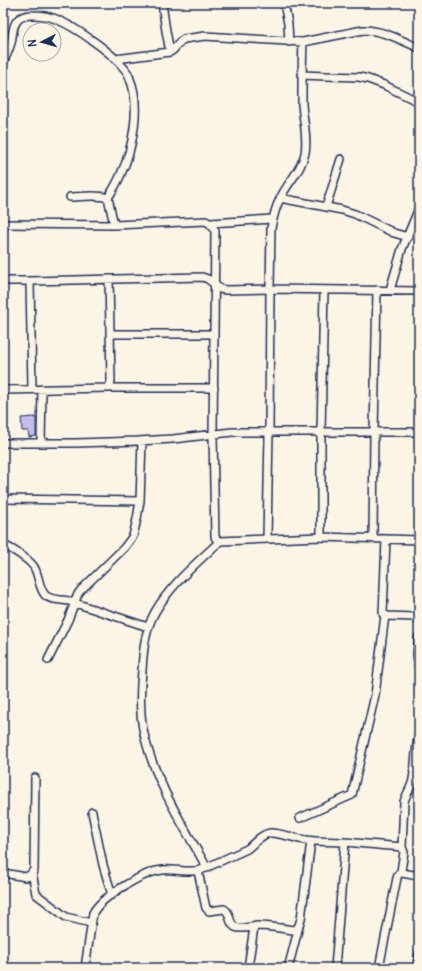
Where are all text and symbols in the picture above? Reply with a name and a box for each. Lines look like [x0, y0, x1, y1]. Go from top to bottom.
north arrow [22, 22, 62, 62]
text: N [25, 39, 39, 48]

